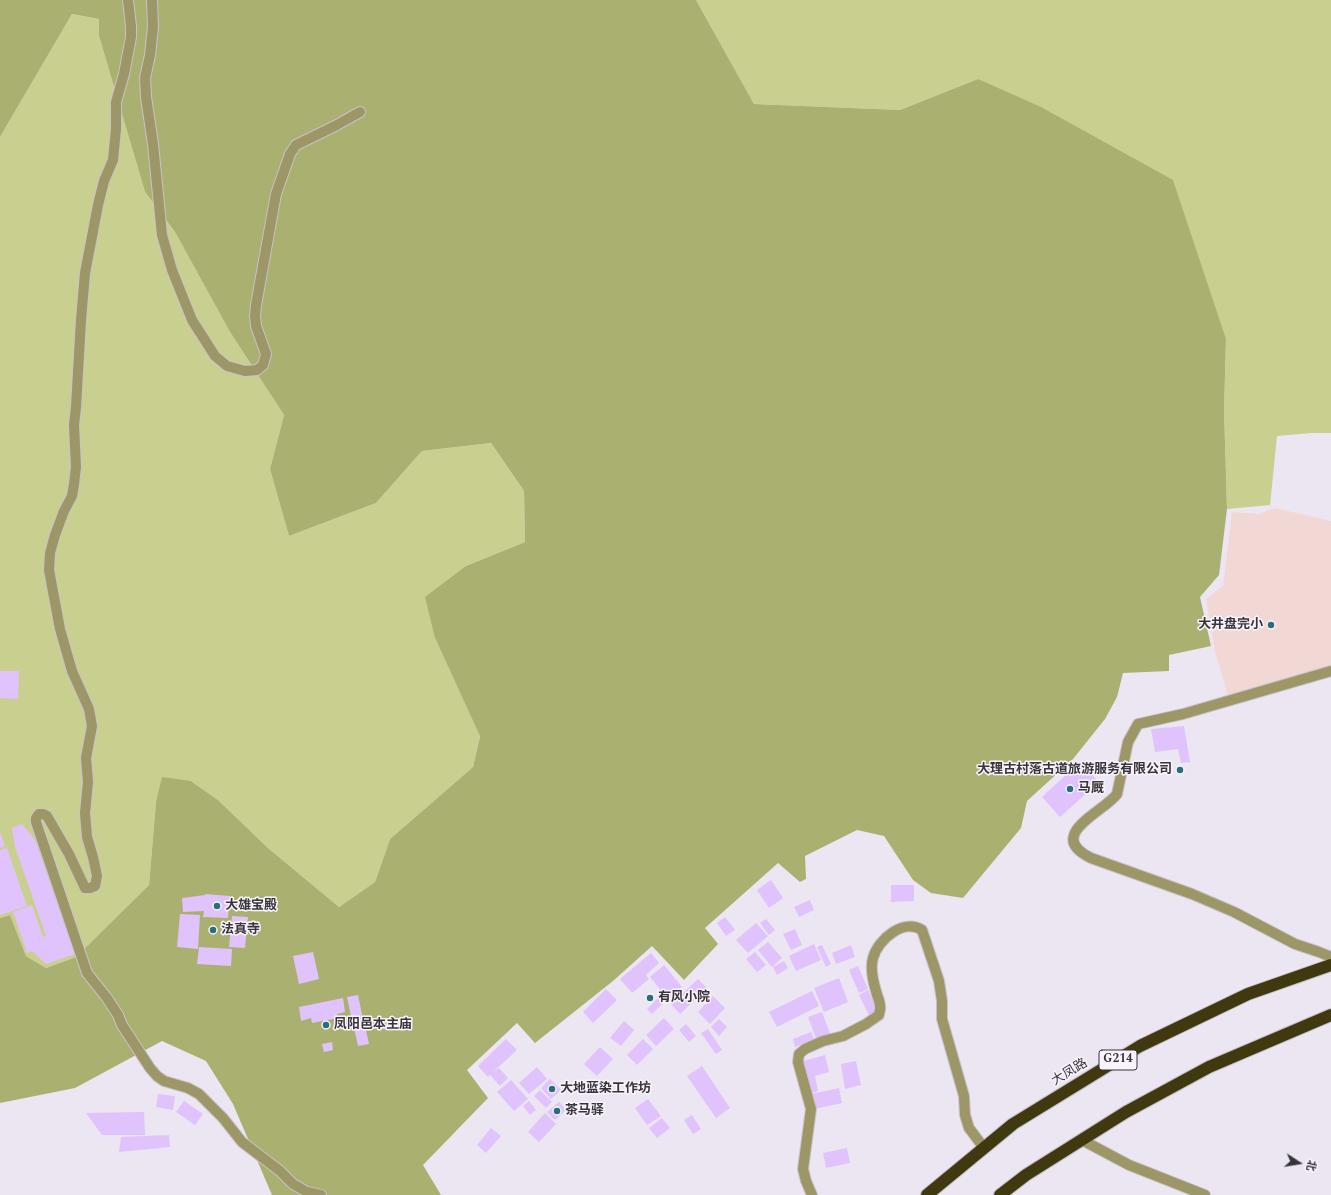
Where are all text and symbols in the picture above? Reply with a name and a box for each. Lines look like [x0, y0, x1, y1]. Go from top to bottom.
place label: 大井盘完小 [1198, 617, 1263, 633]
marker: 大井盘完小 [1266, 620, 1276, 630]
place label: 大理古村落古道旅游服务有限公司 [977, 762, 1172, 778]
marker: 大理古村落古道旅游服务有限公司 [1175, 765, 1185, 775]
place label: 马厩 [1078, 781, 1104, 797]
marker: 马厩 [1065, 784, 1075, 794]
place label: 大雄宝殿 [225, 898, 277, 914]
marker: 大雄宝殿 [212, 901, 222, 911]
place label: 法真寺 [221, 922, 260, 938]
marker: 法真寺 [208, 925, 218, 935]
place label: 有风小院 [658, 990, 710, 1006]
marker: 有风小院 [645, 993, 655, 1003]
place label: 凤阳邑本主庙 [334, 1017, 412, 1033]
marker: 凤阳邑本主庙 [321, 1020, 331, 1030]
road number: G214 [1099, 1050, 1137, 1070]
street label: 大凤路 [1049, 1056, 1091, 1090]
place label: 大地蓝染工作坊 [560, 1081, 651, 1097]
marker: 大地蓝染工作坊 [547, 1084, 557, 1094]
place label: 茶马驿 [565, 1103, 604, 1119]
marker: 茶马驿 [552, 1106, 562, 1116]
north arrow [1279, 1143, 1319, 1183]
text: 北 [1302, 1158, 1321, 1173]

